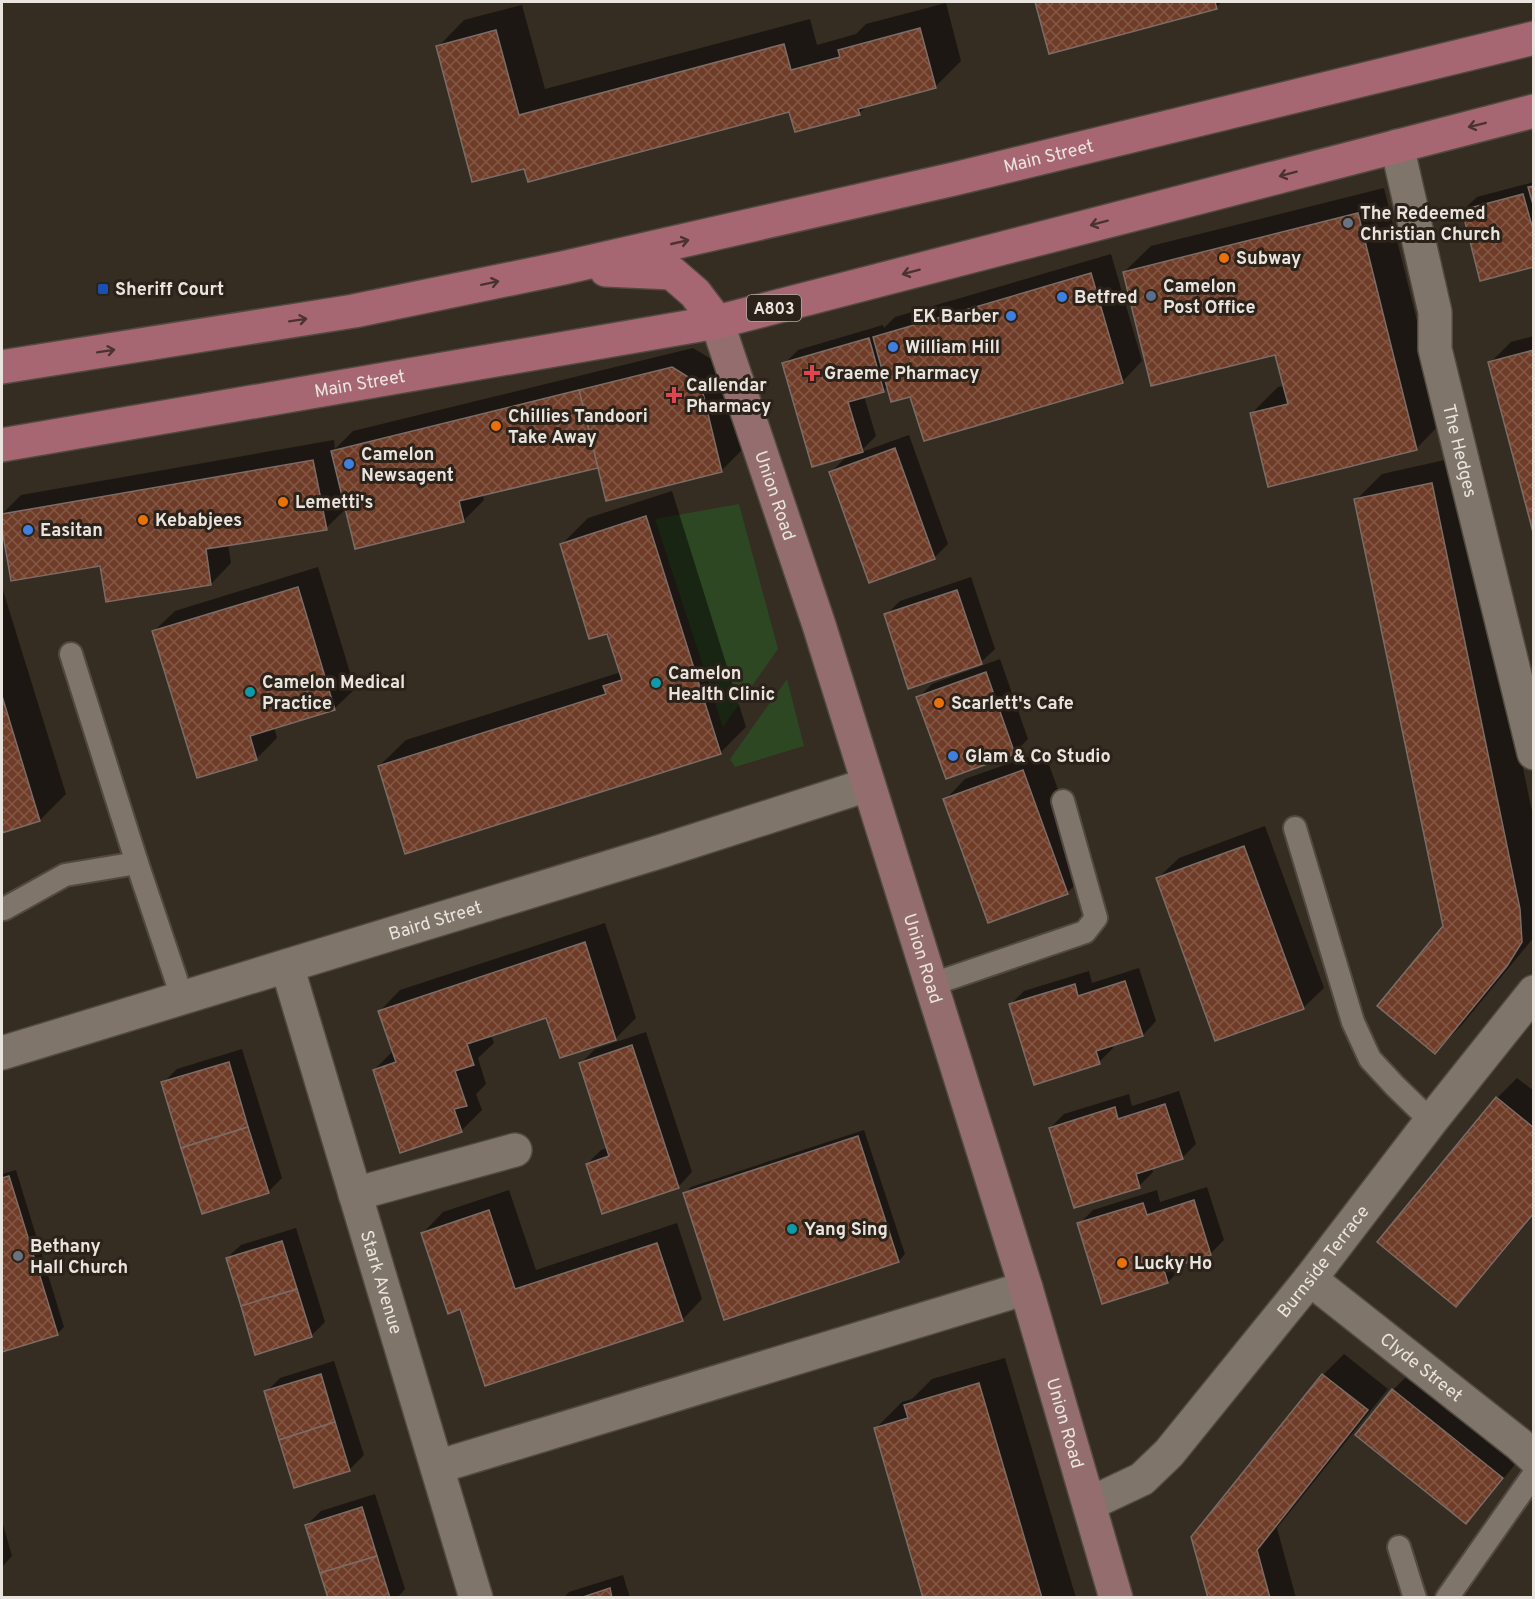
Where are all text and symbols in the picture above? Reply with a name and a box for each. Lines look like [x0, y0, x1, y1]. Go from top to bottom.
one-way arrow [1468, 120, 1487, 132]
street label: Main Street [1001, 135, 1096, 180]
one-way arrow [1279, 169, 1298, 181]
place label: The Redeemed Christian Church [1360, 203, 1501, 247]
marker: The Redeemed Christian Church [1341, 216, 1355, 230]
one-way arrow [1090, 218, 1109, 230]
one-way arrow [670, 235, 689, 247]
place label: Subway [1236, 248, 1301, 271]
marker: Subway [1217, 251, 1231, 265]
one-way arrow [901, 267, 920, 279]
place label: Camelon Post Office [1163, 276, 1256, 320]
one-way arrow [480, 277, 499, 289]
place label: Sheriff Court [115, 279, 224, 302]
marker: Sheriff Court [96, 282, 110, 296]
place label: Betfred [1074, 287, 1138, 310]
marker: Camelon Post Office [1144, 289, 1158, 303]
marker: Betfred [1055, 290, 1069, 304]
road number: A803 [747, 295, 801, 321]
place label: EK Barber [912, 306, 999, 329]
marker: EK Barber [1004, 309, 1018, 323]
one-way arrow [288, 315, 307, 326]
place label: William Hill [905, 337, 1000, 360]
marker: William Hill [886, 340, 900, 354]
one-way arrow [95, 346, 115, 357]
place label: Graeme Pharmacy [824, 363, 979, 386]
street label: Main Street [313, 366, 407, 404]
marker: Graeme Pharmacy [805, 366, 819, 380]
place label: Callendar Pharmacy [686, 375, 771, 419]
marker: Callendar Pharmacy [667, 388, 681, 402]
street label: The Hedges [1436, 402, 1481, 500]
place label: Chillies Tandoori Take Away [508, 406, 648, 450]
marker: Chillies Tandoori Take Away [489, 419, 503, 433]
place label: Camelon Newsagent [361, 444, 454, 488]
street label: Union Road [748, 448, 800, 544]
marker: Camelon Newsagent [342, 457, 356, 471]
place label: Lemetti's [295, 492, 373, 515]
marker: Lemetti's [276, 495, 290, 509]
place label: Kebabjees [155, 510, 242, 533]
marker: Kebabjees [136, 513, 150, 527]
place label: Easitan [40, 520, 103, 543]
marker: Easitan [21, 523, 35, 537]
place label: Camelon Health Clinic [668, 663, 775, 707]
place label: Camelon Medical Practice [262, 672, 405, 716]
marker: Camelon Health Clinic [649, 676, 663, 690]
marker: Camelon Medical Practice [243, 685, 257, 699]
place label: Scarlett's Cafe [951, 693, 1074, 716]
marker: Scarlett's Cafe [932, 696, 946, 710]
place label: Glam & Co Studio [965, 746, 1111, 769]
marker: Glam & Co Studio [946, 749, 960, 763]
street label: Baird Street [386, 897, 485, 947]
street label: Union Road [897, 911, 947, 1007]
street label: Burnside Terrace [1273, 1201, 1375, 1323]
place label: Yang Sing [804, 1219, 888, 1242]
marker: Yang Sing [785, 1222, 799, 1236]
street label: Stark Avenue [354, 1228, 406, 1337]
place label: Bethany Hall Church [30, 1236, 128, 1280]
marker: Bethany Hall Church [11, 1249, 25, 1263]
place label: Lucky Ho [1134, 1253, 1212, 1276]
marker: Lucky Ho [1115, 1256, 1129, 1270]
street label: Clyde Street [1374, 1328, 1467, 1408]
street label: Union Road [1040, 1376, 1088, 1472]

